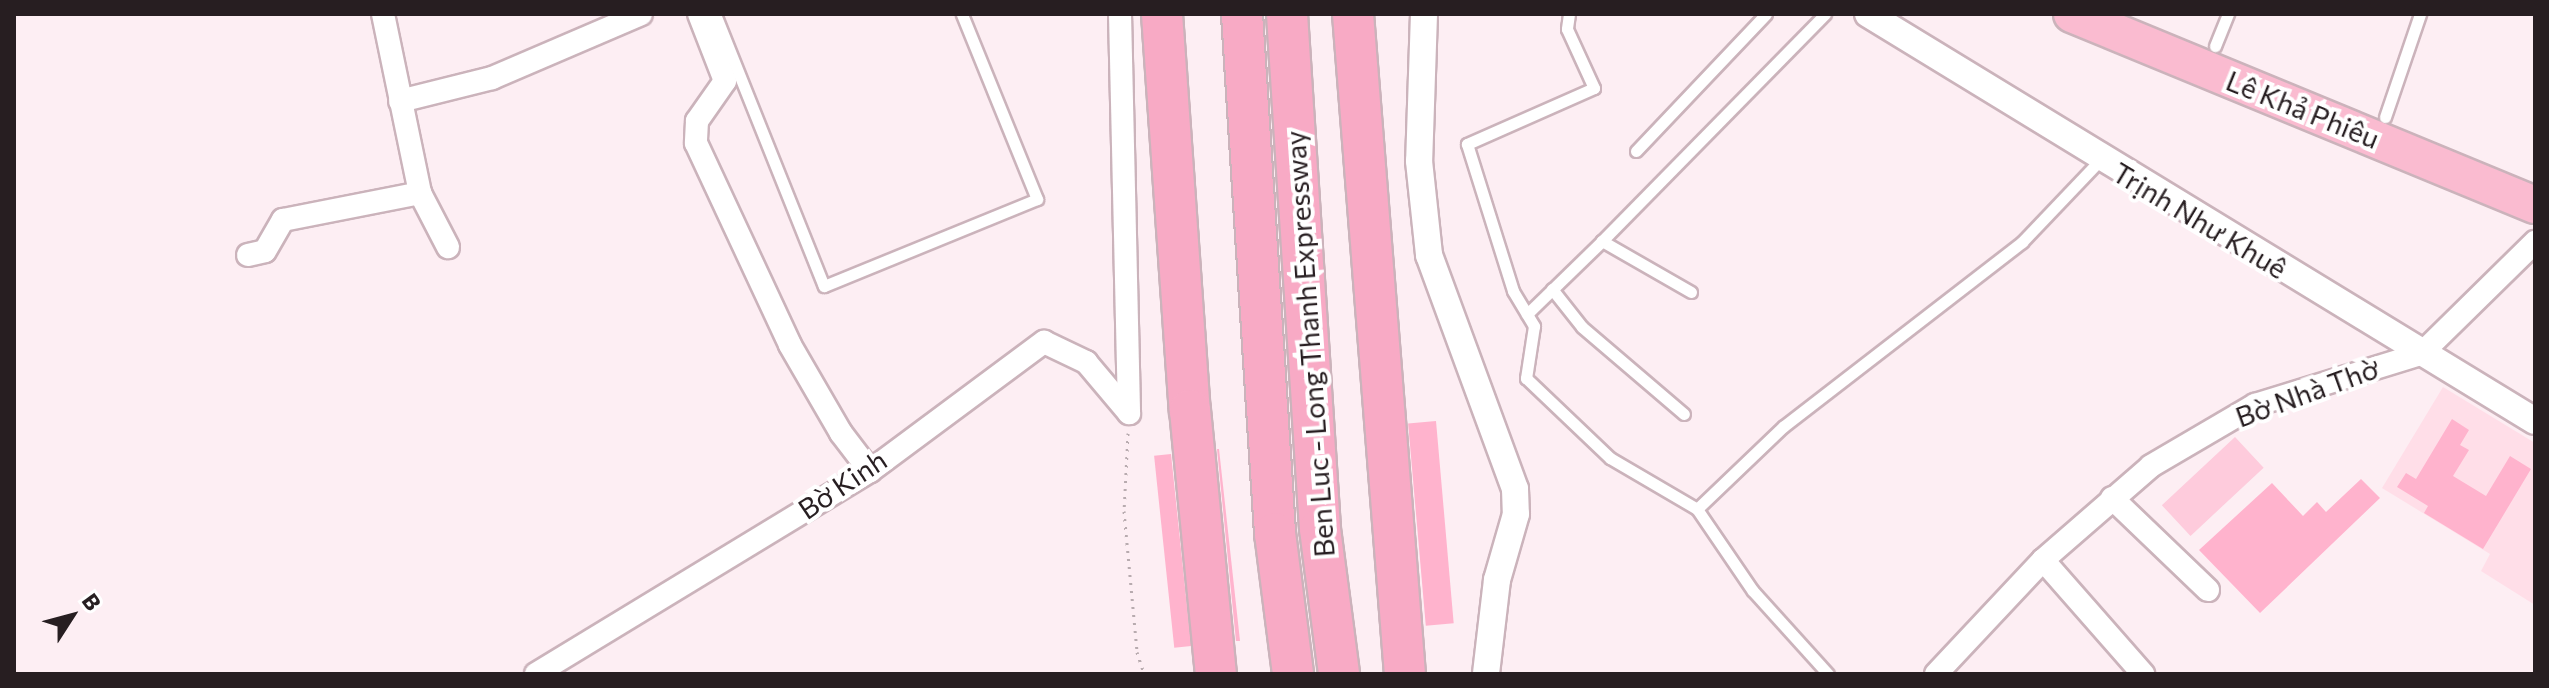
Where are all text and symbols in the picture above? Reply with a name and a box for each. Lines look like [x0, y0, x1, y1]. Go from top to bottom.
street label: Lê Khả Phiêu [2222, 63, 2384, 155]
street label: Ben Luc - Long Thanh Expressway [1277, 130, 1341, 558]
street label: Trịnh Như Khuê [2107, 155, 2293, 285]
street label: Bờ Nhà Thờ [2231, 351, 2383, 433]
street label: Bờ Kinh [791, 442, 893, 526]
north arrow [32, 576, 112, 656]
text: B [77, 588, 107, 615]

